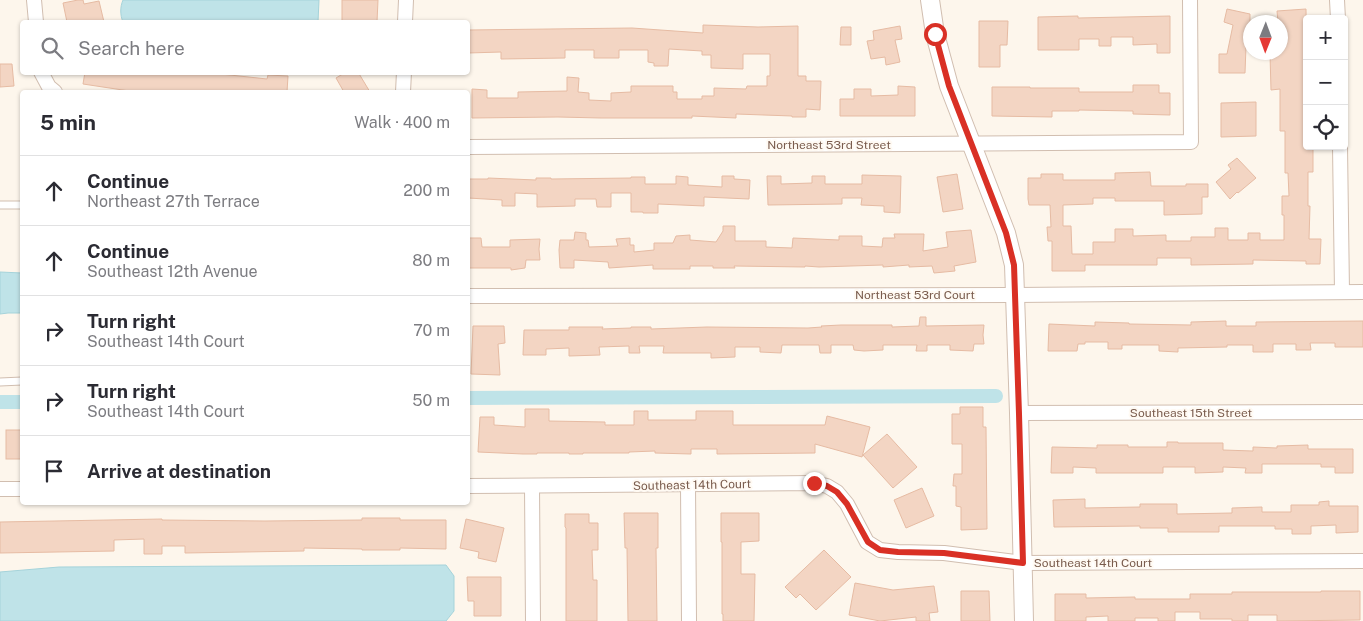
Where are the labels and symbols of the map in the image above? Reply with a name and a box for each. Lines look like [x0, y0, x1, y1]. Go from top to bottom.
north arrow [1243, 15, 1288, 60]
route start [924, 23, 947, 46]
street label: Northeast 53rd Street [767, 138, 891, 152]
street label: Northeast 53rd Court [855, 288, 975, 302]
street label: Southeast 15th Street [1130, 406, 1252, 420]
route end [803, 472, 826, 495]
street label: Southeast 14th Court [633, 477, 752, 493]
street label: Southeast 14th Court [1034, 556, 1152, 570]

